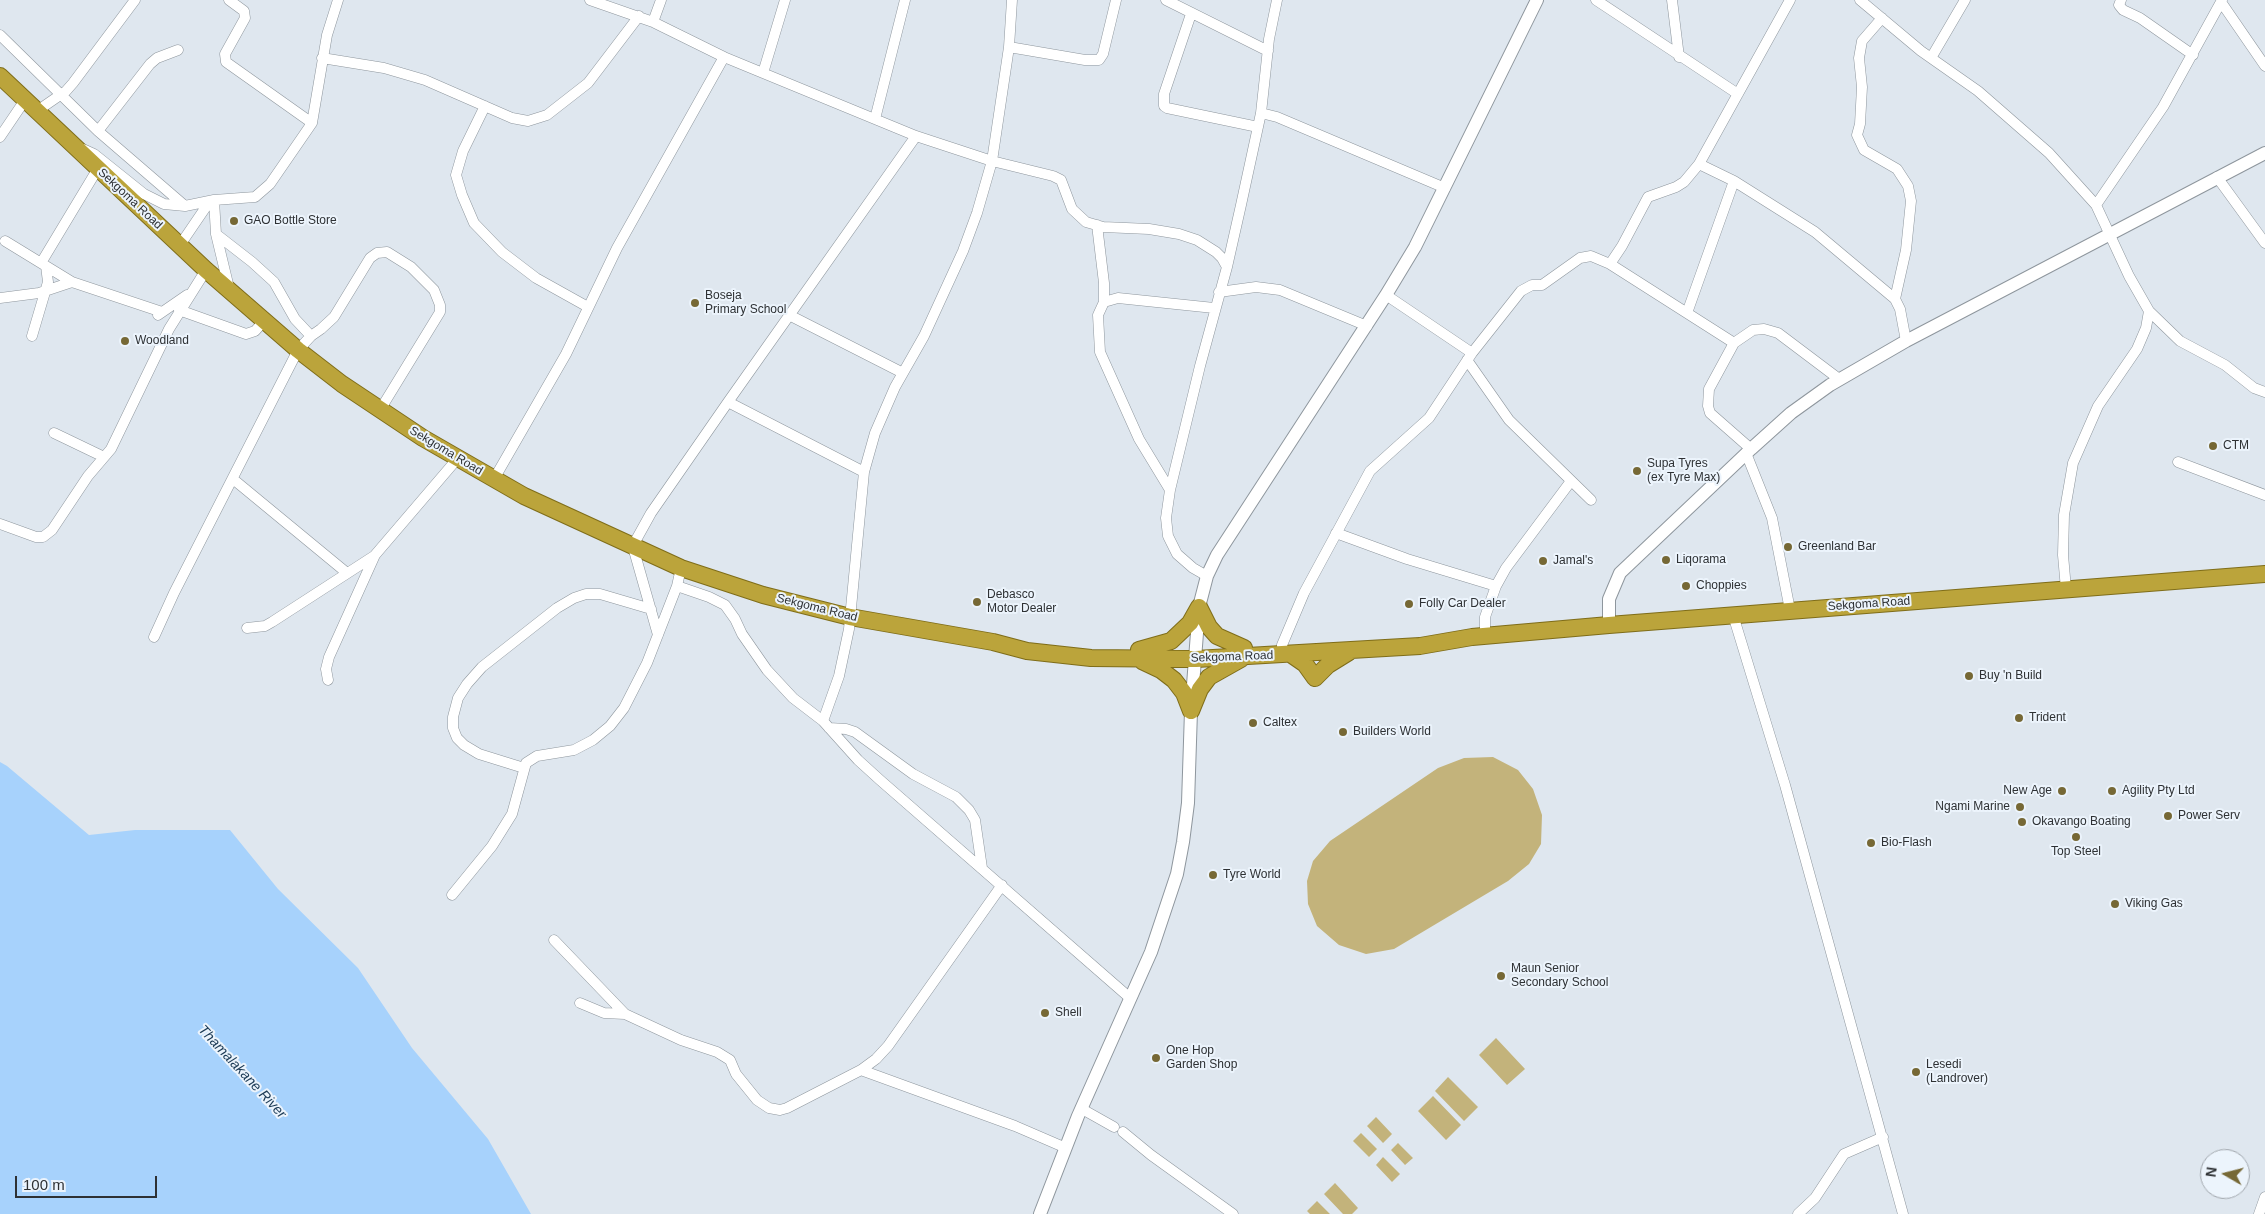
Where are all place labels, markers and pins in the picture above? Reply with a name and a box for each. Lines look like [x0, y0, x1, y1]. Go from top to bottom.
place label: GAO Bottle Store [244, 214, 337, 228]
marker: GAO Bottle Store [228, 215, 240, 227]
place label: Boseja Primary School [705, 289, 786, 317]
marker: Boseja Primary School [689, 297, 701, 309]
place label: Woodland [135, 334, 189, 348]
marker: Woodland [119, 335, 131, 347]
place label: CTM [2223, 439, 2249, 453]
marker: CTM [2207, 440, 2219, 452]
place label: Supa Tyres (ex Tyre Max) [1647, 457, 1720, 485]
marker: Supa Tyres (ex Tyre Max) [1631, 465, 1643, 477]
place label: Greenland Bar [1798, 540, 1876, 554]
marker: Greenland Bar [1782, 541, 1794, 553]
place label: Liqorama [1676, 553, 1726, 567]
place label: Jamal's [1553, 554, 1593, 568]
marker: Liqorama [1660, 554, 1672, 566]
marker: Jamal's [1537, 555, 1549, 567]
place label: Choppies [1696, 579, 1747, 593]
marker: Choppies [1680, 580, 1692, 592]
place label: Debasco Motor Dealer [987, 588, 1056, 616]
marker: Debasco Motor Dealer [971, 596, 983, 608]
place label: Folly Car Dealer [1419, 597, 1506, 611]
marker: Folly Car Dealer [1403, 598, 1415, 610]
place label: Buy 'n Build [1979, 669, 2042, 683]
marker: Buy 'n Build [1963, 670, 1975, 682]
place label: Trident [2029, 711, 2066, 725]
marker: Trident [2013, 712, 2025, 724]
place label: Caltex [1263, 716, 1297, 730]
marker: Caltex [1247, 717, 1259, 729]
place label: Builders World [1353, 725, 1431, 739]
marker: Builders World [1337, 726, 1349, 738]
place label: New Age [2003, 784, 2052, 798]
place label: Agility Pty Ltd [2122, 784, 2195, 798]
marker: New Age [2056, 785, 2068, 797]
marker: Agility Pty Ltd [2106, 785, 2118, 797]
place label: Ngami Marine [1935, 800, 2010, 814]
marker: Ngami Marine [2014, 801, 2026, 813]
place label: Power Serv [2178, 809, 2240, 823]
marker: Power Serv [2162, 810, 2174, 822]
place label: Okavango Boating [2032, 815, 2131, 829]
marker: Okavango Boating [2016, 816, 2028, 828]
marker: Top Steel [2070, 831, 2082, 843]
place label: Bio-Flash [1881, 836, 1932, 850]
marker: Bio-Flash [1865, 837, 1877, 849]
place label: Top Steel [2051, 845, 2101, 859]
place label: Tyre World [1223, 868, 1281, 882]
marker: Tyre World [1207, 869, 1219, 881]
place label: Viking Gas [2125, 897, 2183, 911]
marker: Viking Gas [2109, 898, 2121, 910]
place label: Maun Senior Secondary School [1511, 962, 1608, 990]
marker: Maun Senior Secondary School [1495, 970, 1507, 982]
place label: Shell [1055, 1006, 1082, 1020]
marker: Shell [1039, 1007, 1051, 1019]
place label: One Hop Garden Shop [1166, 1044, 1237, 1072]
marker: One Hop Garden Shop [1150, 1052, 1162, 1064]
place label: Lesedi (Landrover) [1926, 1058, 1988, 1086]
marker: Lesedi (Landrover) [1910, 1066, 1922, 1078]

